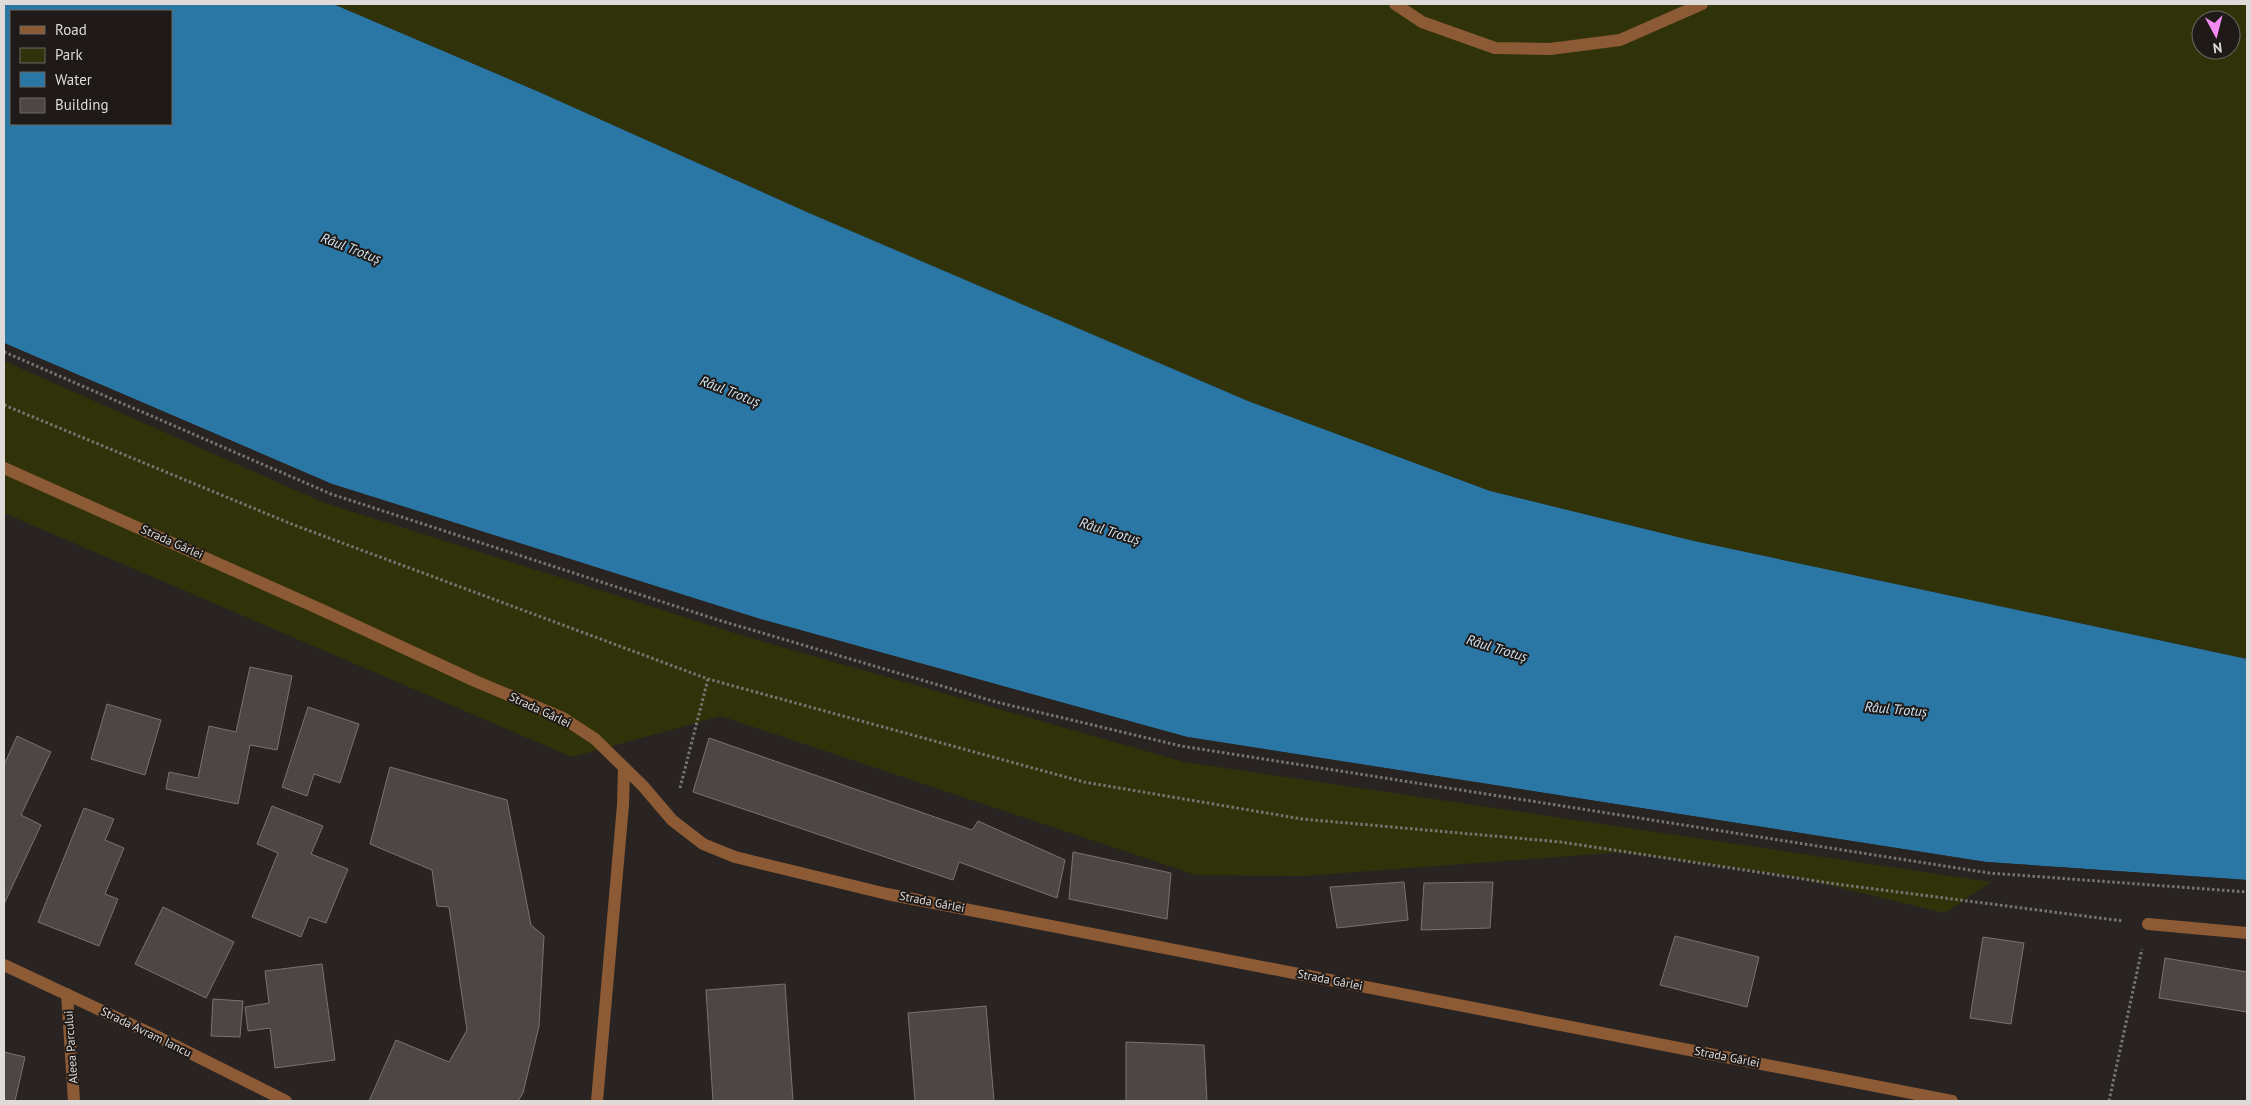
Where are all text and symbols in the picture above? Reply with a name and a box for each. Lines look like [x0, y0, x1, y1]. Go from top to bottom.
legend [10, 10, 172, 125]
north arrow [2191, 10, 2241, 60]
text: Road [55, 20, 87, 39]
text: N [2212, 38, 2223, 57]
text: Park [55, 45, 83, 64]
text: Water [55, 70, 92, 89]
text: Building [55, 95, 109, 114]
water label: Râul Trotuș [318, 228, 384, 268]
water label: Râul Trotuș [697, 371, 763, 411]
water label: Râul Trotuș [1077, 513, 1143, 549]
street label: Strada Gârlei [139, 521, 206, 562]
water label: Râul Trotuș [1464, 630, 1530, 666]
street label: Strada Gârlei [507, 689, 573, 730]
water label: Râul Trotuș [1864, 697, 1929, 721]
street label: Strada Gârlei [898, 888, 966, 915]
street label: Strada Gârlei [1296, 966, 1364, 993]
street label: Strada Avram Iancu [98, 1003, 194, 1060]
street label: Aleea Parcului [60, 1010, 81, 1084]
street label: Strada Gârlei [1693, 1043, 1761, 1070]

